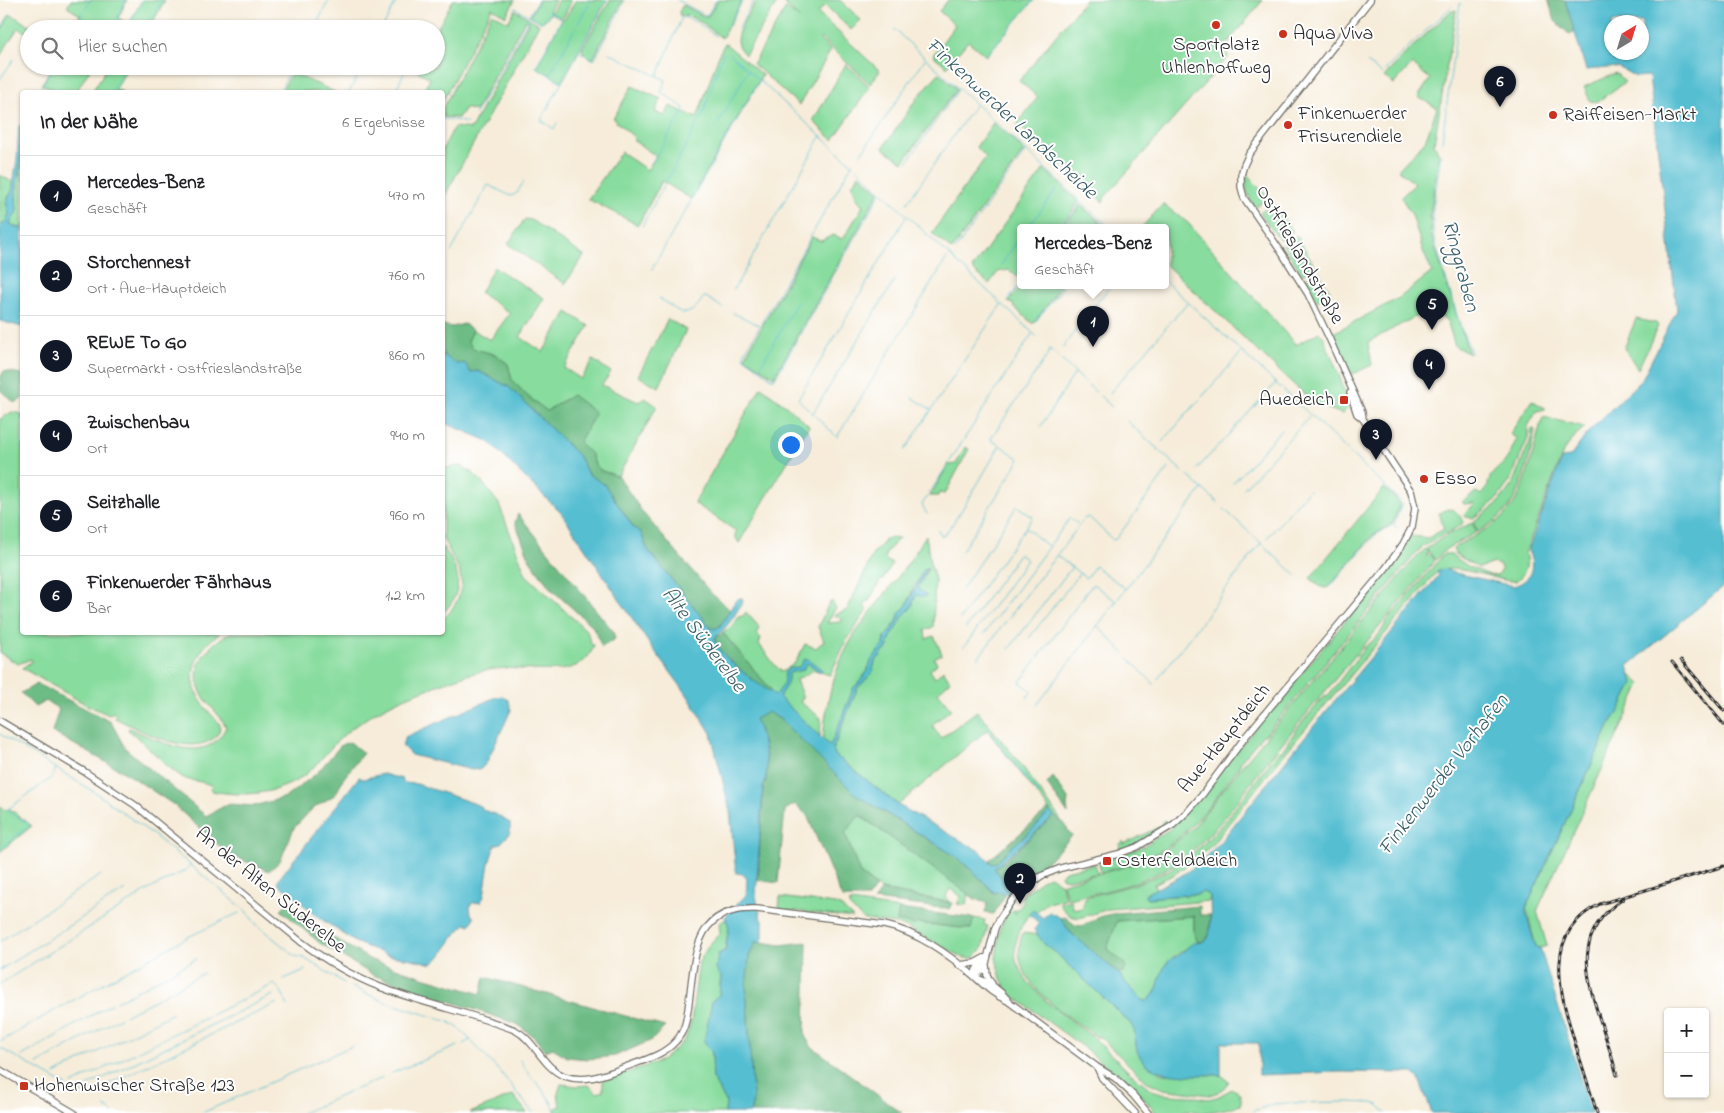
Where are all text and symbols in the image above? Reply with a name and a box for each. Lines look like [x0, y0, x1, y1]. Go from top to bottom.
north arrow [1604, 15, 1649, 60]
marker: Sportplatz Uhlenhoffweg [1210, 19, 1222, 31]
search box [20, 20, 445, 75]
place label: Aqua Viva [1293, 20, 1373, 49]
marker: Aqua Viva [1277, 28, 1289, 40]
water label: Finkenwerder Landscheide [918, 31, 1105, 208]
place label: Sportplatz Uhlenhoffweg [1161, 31, 1271, 84]
icon: search [38, 34, 66, 62]
text: Hier suchen [78, 34, 167, 61]
pin: 6 [1484, 66, 1516, 107]
place label: Finkenwerder Frisurendiele [1297, 100, 1407, 152]
place label: Raiffeisen-Markt [1563, 101, 1697, 130]
text: In der Nähe [40, 108, 138, 138]
marker: Raiffeisen-Markt [1547, 109, 1559, 121]
text: 6 Ergebnisse [342, 111, 425, 135]
marker: Finkenwerder Frisurendiele [1282, 119, 1294, 131]
text: Mercedes-Benz [87, 170, 205, 197]
street label: Ostfrieslandstraße [1247, 180, 1351, 330]
text: 1 [53, 184, 59, 208]
text: 470 m [388, 184, 425, 208]
text: Geschäft [87, 197, 147, 221]
water label: Ringgraben [1432, 217, 1487, 316]
popup [1017, 224, 1169, 289]
text: Mercedes-Benz [1034, 231, 1152, 258]
text: Storchennest [87, 250, 191, 277]
text: Geschäft [1034, 258, 1095, 282]
text: 2 [52, 264, 60, 288]
text: 760 m [388, 264, 425, 288]
text: Ort · Aue-Hauptdeich [87, 277, 226, 301]
pin: 5 [1416, 289, 1448, 330]
pin: 1 [1077, 306, 1109, 347]
text: REWE To Go [87, 330, 187, 357]
text: 3 [53, 344, 59, 368]
text: 860 m [389, 344, 425, 368]
pin: 4 [1413, 349, 1445, 390]
text: Supermarkt · Ostfrieslandstraße [87, 357, 302, 381]
place label: Auedeich [1259, 386, 1334, 415]
marker: Auedeich [1338, 394, 1350, 406]
text: Zwischenbau [87, 410, 190, 437]
pin: 3 [1360, 419, 1392, 460]
text: 4 [53, 424, 59, 448]
text: 940 m [390, 424, 425, 448]
your location [778, 432, 804, 458]
text: Ort [87, 437, 108, 461]
place label: Esso [1434, 465, 1477, 494]
marker: Esso [1418, 473, 1430, 485]
text: Seitzhalle [87, 490, 160, 517]
text: 5 [51, 504, 61, 528]
text: 960 m [390, 504, 425, 528]
text: Ort [87, 517, 108, 541]
text: Finkenwerder Fährhaus [87, 570, 272, 597]
water label: Alte Süderelbe [653, 581, 753, 700]
text: 6 [52, 584, 60, 608]
text: 1.2 km [385, 584, 425, 608]
text: Bar [87, 597, 111, 621]
street label: Aue-Hauptdeich [1172, 678, 1278, 800]
water label: Finkenwerder Vorhafen [1371, 687, 1517, 862]
street label: An der Alten Süderelbe [188, 821, 352, 961]
place label: Osterfelddeich [1117, 847, 1237, 876]
marker: Osterfelddeich [1101, 855, 1113, 867]
pin: 2 [1004, 863, 1036, 904]
map controls [1664, 1008, 1709, 1098]
button: + [1664, 1008, 1709, 1053]
button: − [1664, 1053, 1709, 1098]
place label: Hohenwischer Straße 123 [34, 1072, 235, 1101]
marker: Hohenwischer Straße 123 [18, 1080, 30, 1092]

